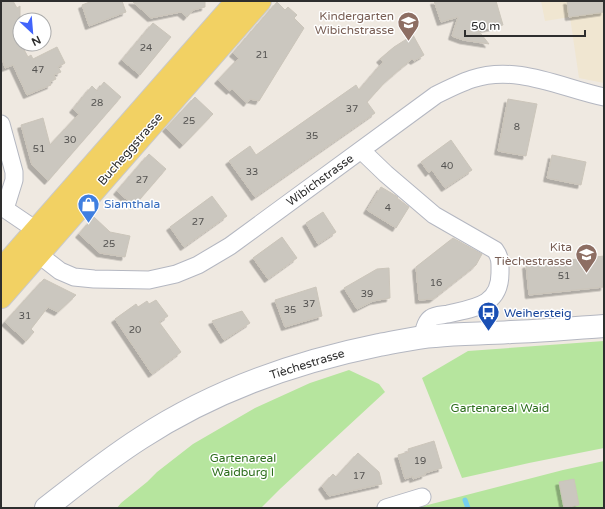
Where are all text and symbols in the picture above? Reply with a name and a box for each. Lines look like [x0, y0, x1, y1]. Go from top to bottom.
place label: Kindergarten Wibichstrasse [315, 9, 394, 37]
school or university icon: Kindergarten Wibichstrasse [396, 10, 422, 43]
north arrow [12, 12, 52, 52]
scale bar [465, 12, 585, 38]
text: 50 m [471, 19, 500, 33]
text: N [29, 33, 43, 48]
house number: 24 [140, 42, 152, 54]
house number: 21 [256, 49, 268, 61]
house number: 47 [32, 64, 44, 76]
house number: 28 [91, 97, 103, 109]
house number: 37 [346, 103, 358, 115]
street label: Bucheggstrasse [95, 110, 165, 188]
house number: 25 [183, 115, 195, 127]
house number: 8 [514, 121, 520, 133]
house number: 35 [306, 130, 318, 142]
house number: 30 [64, 134, 76, 146]
house number: 51 [33, 143, 45, 155]
street label: Wibichstrasse [284, 151, 356, 209]
house number: 40 [441, 160, 453, 172]
house number: 33 [246, 166, 258, 178]
house number: 27 [136, 174, 148, 186]
shop icon: Siamthala [76, 191, 102, 224]
place label: Siamthala [104, 197, 160, 211]
house number: 4 [385, 202, 391, 214]
house number: 27 [192, 216, 204, 228]
house number: 25 [103, 238, 115, 250]
place label: Kita Tièchestrasse [495, 240, 572, 268]
school or university icon: Kita Tièchestrasse [574, 241, 600, 274]
house number: 51 [558, 270, 570, 282]
house number: 16 [430, 277, 442, 289]
house number: 39 [361, 288, 373, 300]
house number: 37 [303, 298, 315, 310]
bus stop icon: Weihersteig [475, 300, 501, 333]
house number: 35 [284, 304, 296, 316]
place label: Weihersteig [504, 306, 572, 320]
house number: 31 [19, 310, 31, 322]
house number: 20 [129, 324, 141, 336]
street label: Tièchestrasse [268, 346, 346, 382]
park label: Gartenareal Waid [451, 401, 549, 415]
park label: Gartenareal Waidburg I [210, 451, 276, 479]
house number: 19 [414, 455, 426, 467]
house number: 17 [353, 470, 365, 482]

